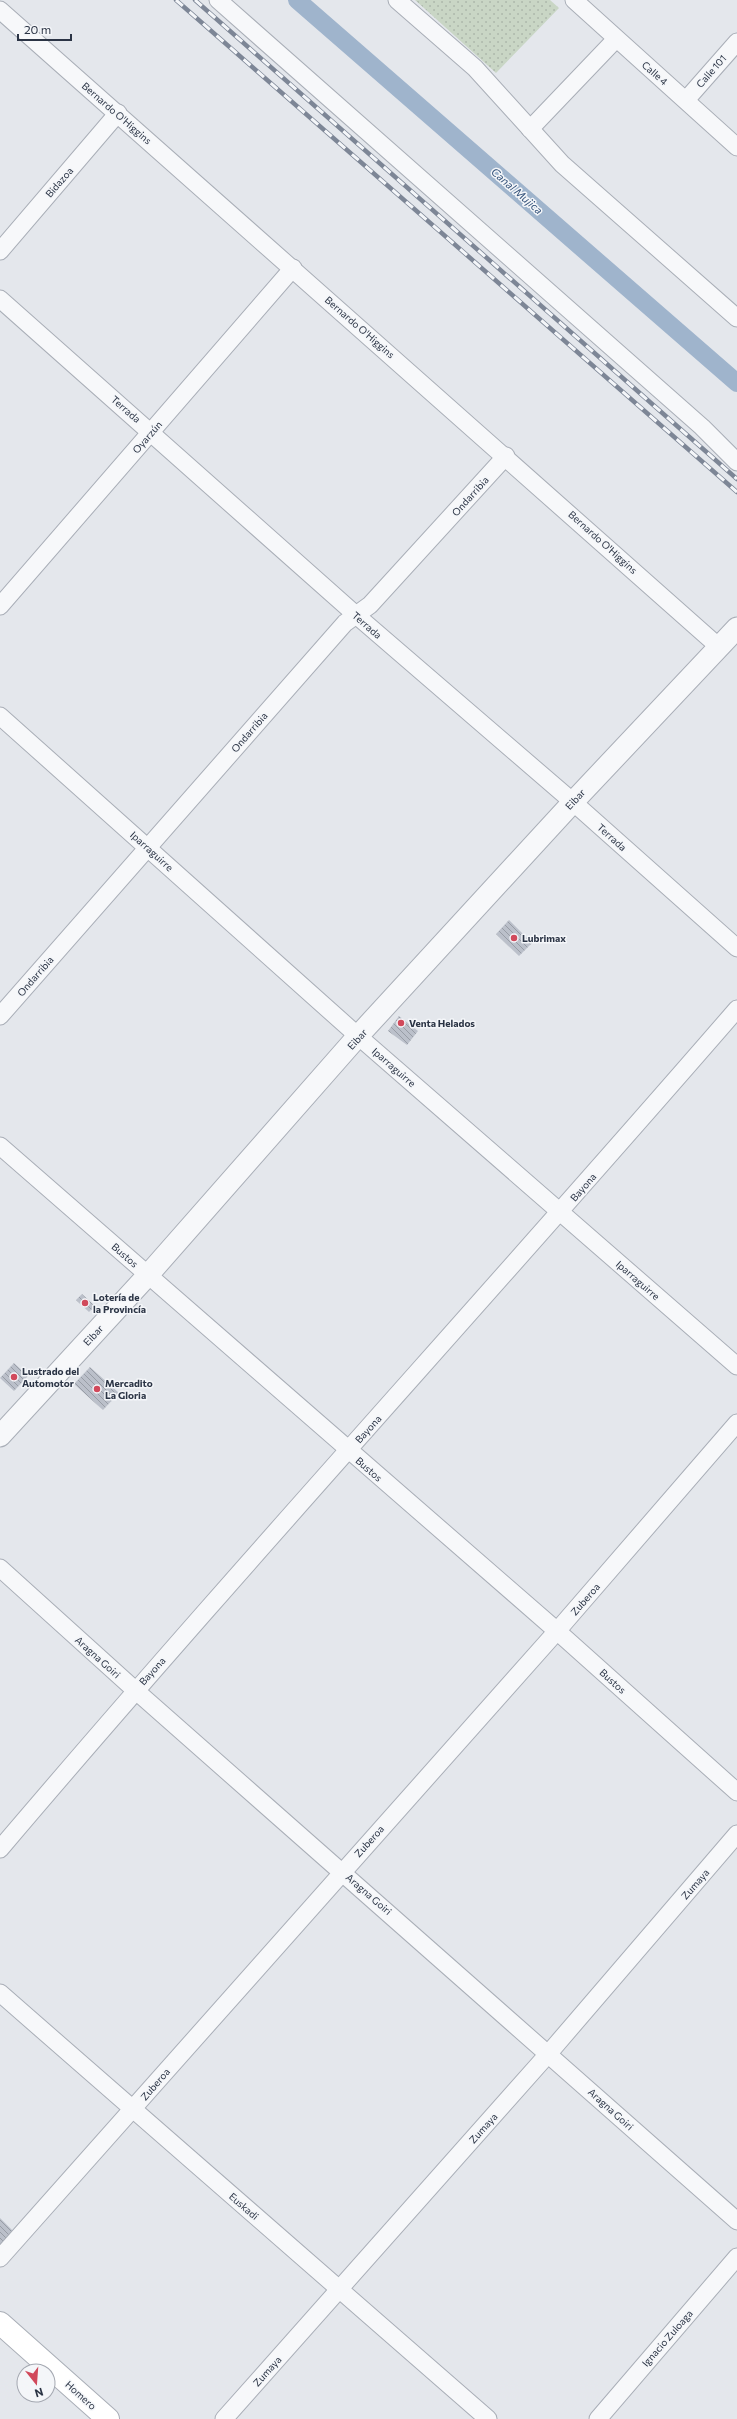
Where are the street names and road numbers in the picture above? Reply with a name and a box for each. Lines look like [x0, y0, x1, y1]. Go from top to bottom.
street label: Calle 101 [694, 52, 728, 90]
street label: Calle 4 [640, 59, 670, 87]
street label: Bernardo O'Higgins [80, 80, 155, 147]
street label: Bidazoa [43, 164, 75, 200]
street label: Bernardo O'Higgins [323, 294, 398, 361]
street label: Terrada [109, 393, 143, 425]
street label: Oyarzún [130, 418, 164, 456]
street label: Ondarribia [449, 474, 491, 518]
street label: Bernardo O'Higgins [566, 508, 640, 576]
street label: Terrada [350, 609, 384, 641]
street label: Ondarribia [228, 710, 270, 754]
street label: Eibar [563, 786, 587, 812]
street label: Terrada [595, 821, 629, 853]
street label: Iparraguirre [128, 829, 176, 873]
street label: Ondarribia [14, 954, 56, 998]
street label: Eibar [345, 1026, 369, 1052]
street label: Iparraguirre [370, 1045, 418, 1089]
street label: Bayona [567, 1170, 599, 1204]
street label: Bustos [109, 1240, 141, 1270]
street label: Iparraguirre [614, 1258, 662, 1302]
street label: Eibar [81, 1322, 105, 1348]
street label: Bayona [352, 1413, 384, 1445]
street label: Bustos [353, 1454, 385, 1484]
street label: Zuberoa [568, 1581, 602, 1617]
street label: Aragna Goiri [73, 1634, 123, 1680]
street label: Bayona [136, 1655, 168, 1687]
street label: Bustos [597, 1666, 629, 1696]
street label: Zuberoa [352, 1823, 386, 1859]
street label: Zumaya [679, 1866, 711, 1902]
street label: Aragna Goiri [344, 1871, 394, 1917]
street label: Zuberoa [138, 2066, 172, 2102]
street label: Aragna Goiri [586, 2086, 636, 2132]
street label: Zumaya [466, 2110, 500, 2146]
street label: Euskadi [227, 2190, 261, 2222]
street label: Ignacio Zuloaga [639, 2307, 695, 2369]
street label: Zumaya [250, 2353, 284, 2389]
street label: Homero [63, 2378, 99, 2412]

